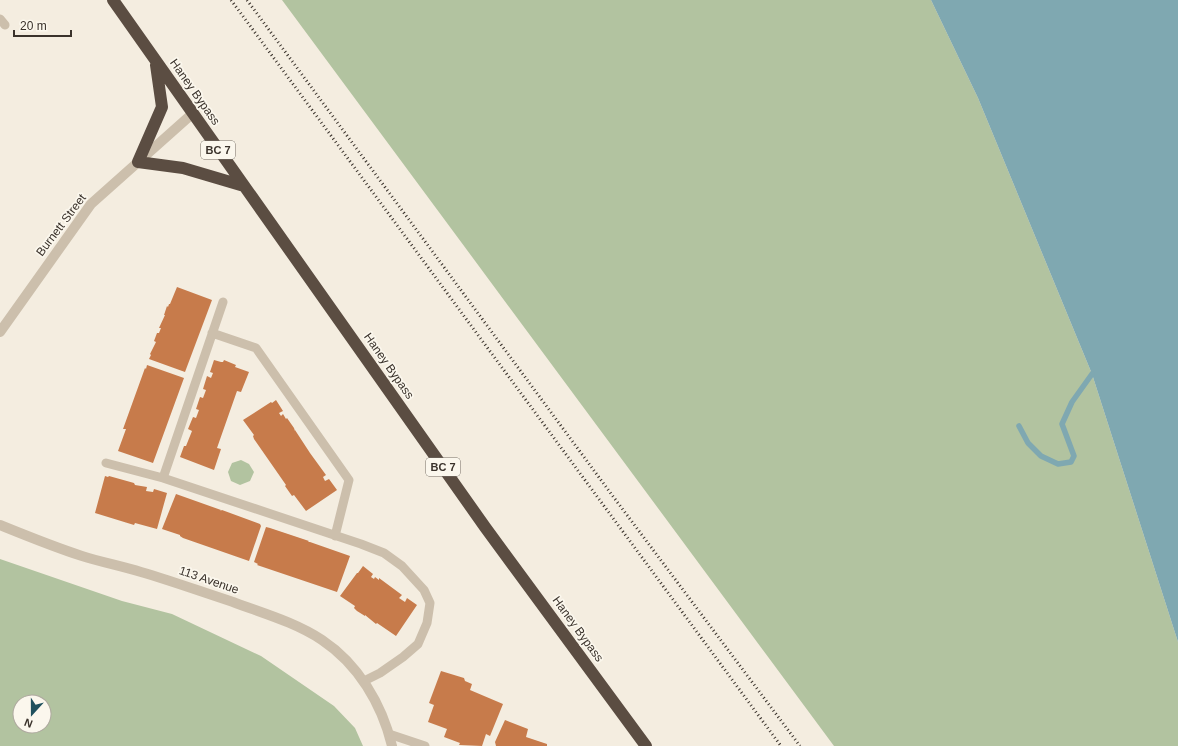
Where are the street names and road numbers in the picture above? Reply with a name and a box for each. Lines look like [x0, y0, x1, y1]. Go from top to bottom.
street label: Haney Bypass [167, 56, 223, 128]
road number: BC 7 [201, 141, 235, 159]
street label: Burnett Street [33, 191, 89, 259]
street label: Haney Bypass [361, 330, 417, 402]
road number: BC 7 [426, 458, 460, 476]
street label: 113 Avenue [177, 563, 241, 597]
street label: Haney Bypass [550, 594, 606, 664]

